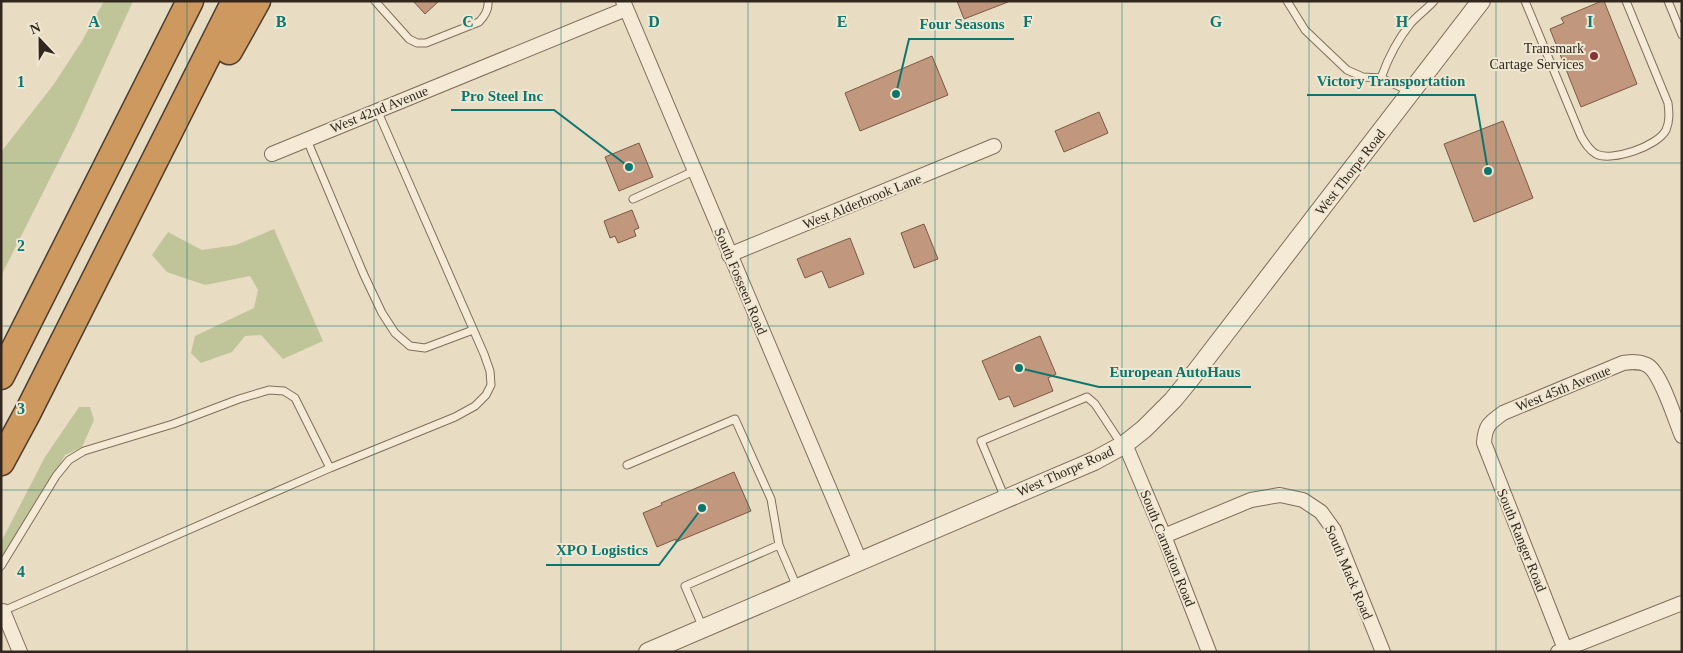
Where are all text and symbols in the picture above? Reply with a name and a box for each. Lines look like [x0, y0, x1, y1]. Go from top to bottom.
callout: Four Seasons [909, 9, 1014, 39]
text: A [88, 13, 100, 30]
text: B [276, 13, 287, 30]
text: C [462, 13, 474, 30]
text: D [648, 13, 660, 30]
text: E [837, 13, 847, 30]
text: F [1023, 13, 1033, 30]
text: G [1210, 13, 1223, 30]
text: H [1396, 13, 1409, 30]
text: I [1587, 13, 1593, 30]
north arrow [15, 15, 65, 65]
text: Four Seasons [919, 16, 1005, 32]
text: N [28, 20, 43, 37]
place label: Transmark Cartage Services [1490, 41, 1584, 72]
marker: Transmark Cartage Services [1588, 50, 1600, 62]
callout: Victory Transportation [1307, 65, 1475, 95]
text: 1 [17, 73, 25, 90]
text: Victory Transportation [1317, 73, 1466, 89]
callout: Pro Steel Inc [451, 80, 554, 110]
street label: West 42nd Avenue [328, 83, 430, 136]
text: Pro Steel Inc [461, 88, 543, 104]
street label: West Thorpe Road [1312, 127, 1388, 218]
street label: West Alderbrook Lane [801, 171, 924, 232]
street label: South Fosseen Road [711, 226, 770, 337]
text: 2 [17, 237, 25, 254]
callout: European AutoHaus [1099, 357, 1251, 387]
street label: West 45th Avenue [1513, 363, 1613, 414]
text: European AutoHaus [1109, 364, 1241, 380]
text: 3 [17, 400, 25, 417]
street label: West Thorpe Road [1014, 443, 1116, 500]
street label: South Ranger Road [1494, 487, 1549, 594]
street label: South Carnation Road [1137, 488, 1198, 609]
street label: South Mack Road [1322, 523, 1375, 622]
callout: XPO Logistics [546, 535, 659, 565]
text: XPO Logistics [556, 542, 648, 558]
text: 4 [17, 563, 25, 580]

